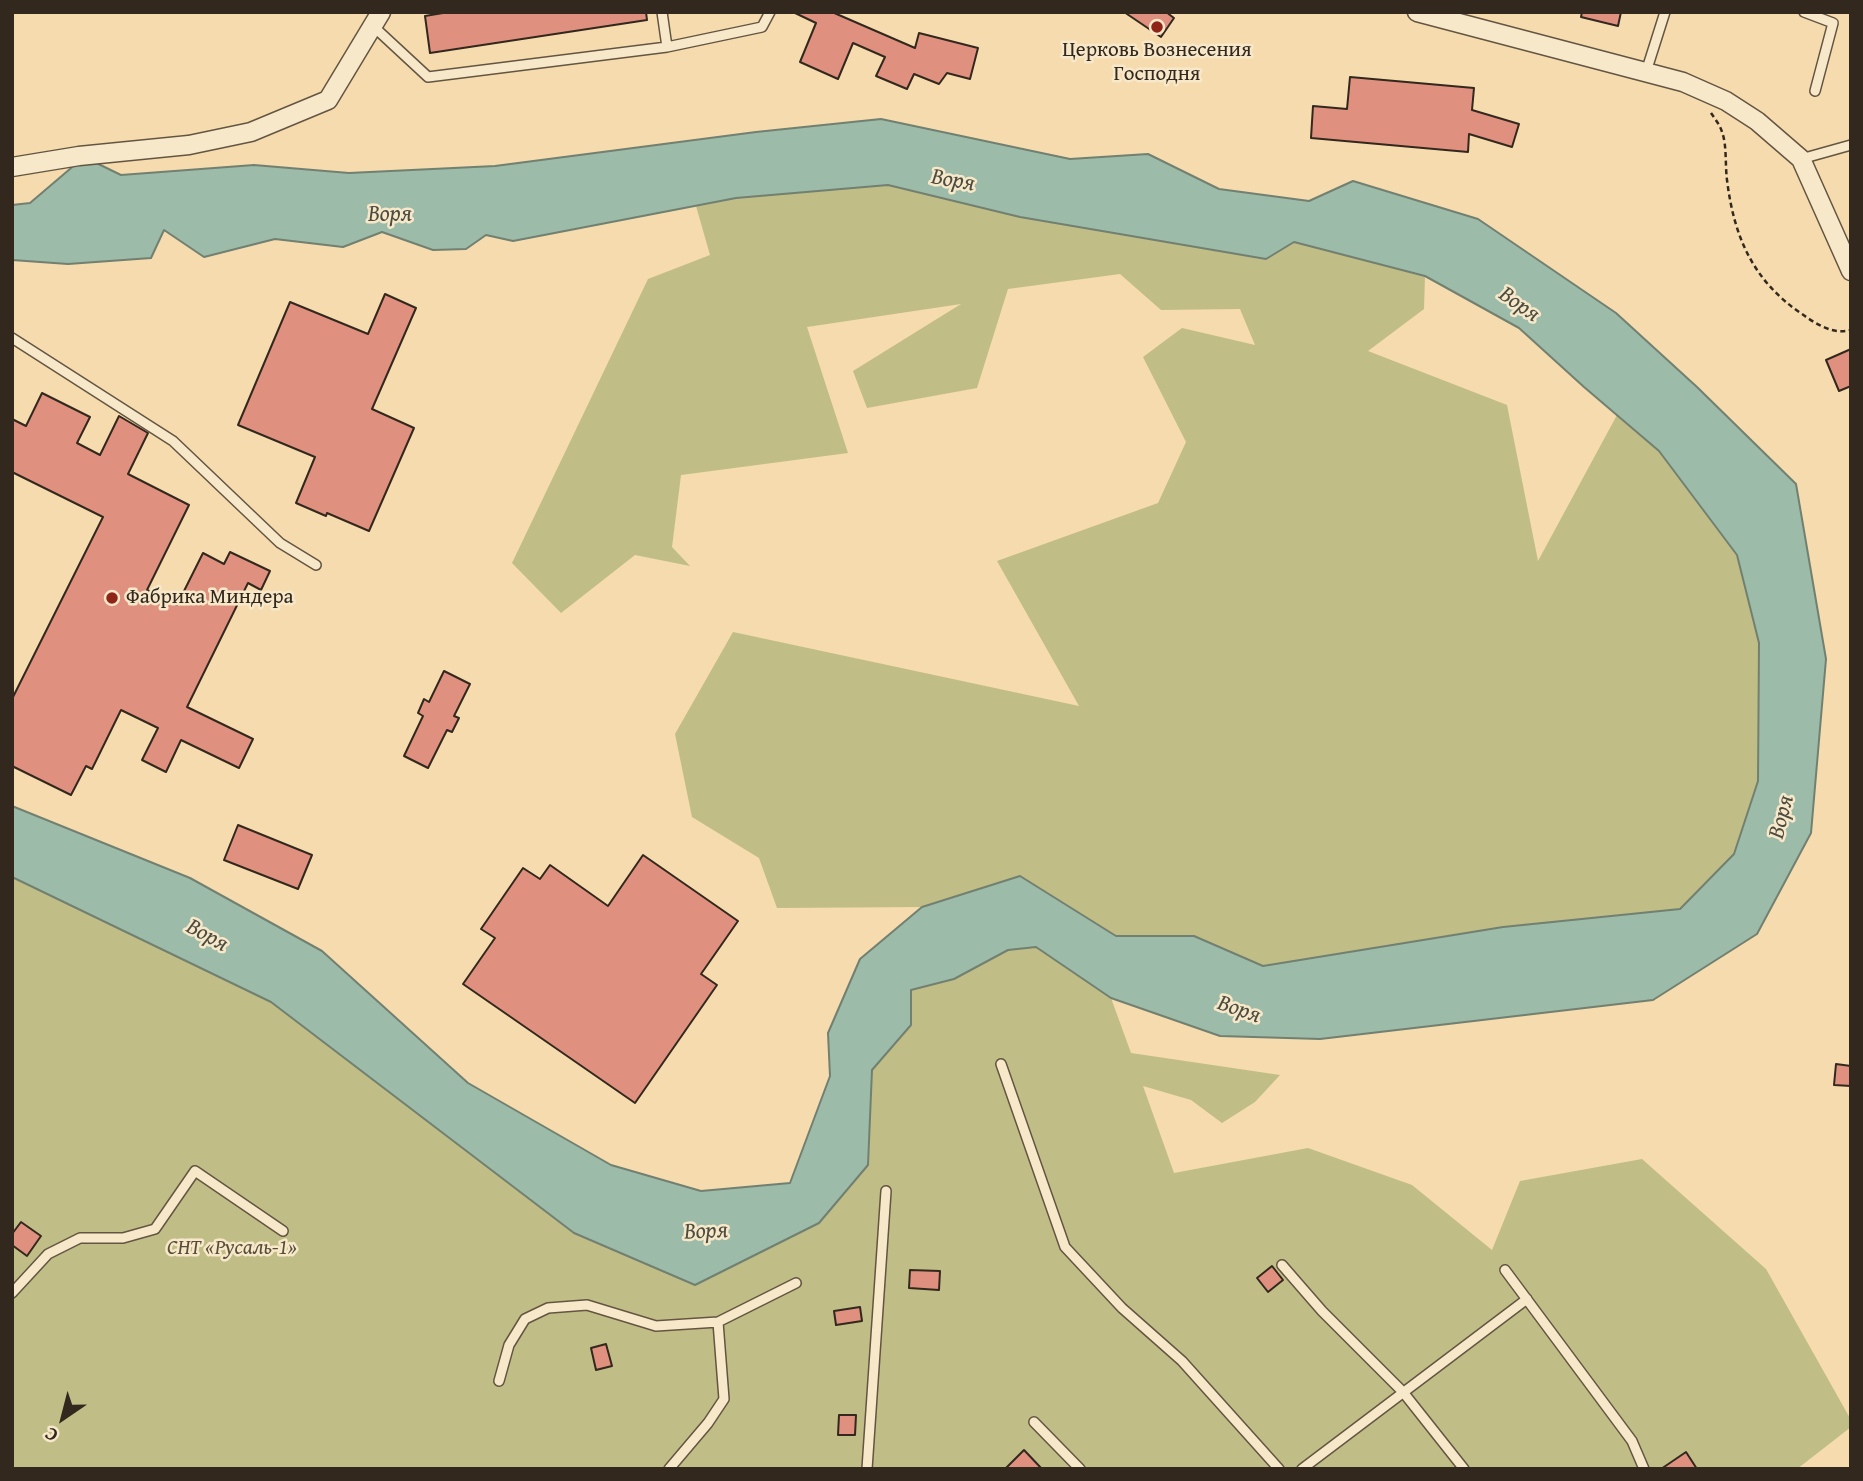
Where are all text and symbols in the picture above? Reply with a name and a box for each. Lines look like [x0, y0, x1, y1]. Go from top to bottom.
marker: Церковь Вознесения Господня [1149, 19, 1165, 35]
place label: Церковь Вознесения Господня [1062, 38, 1252, 88]
water label: Воря [929, 164, 977, 198]
water label: Воря [368, 201, 412, 229]
water label: Воря [1493, 281, 1545, 329]
place label: Фабрика Миндера [126, 585, 294, 611]
marker: Фабрика Миндера [104, 590, 120, 606]
water label: Воря [1763, 792, 1801, 842]
water label: Воря [181, 913, 233, 959]
water label: Воря [1214, 990, 1264, 1030]
water label: Воря [684, 1217, 728, 1247]
park label: СНТ «Русаль-1» [167, 1236, 297, 1262]
north arrow [28, 1383, 98, 1453]
text: С [39, 1421, 63, 1450]

